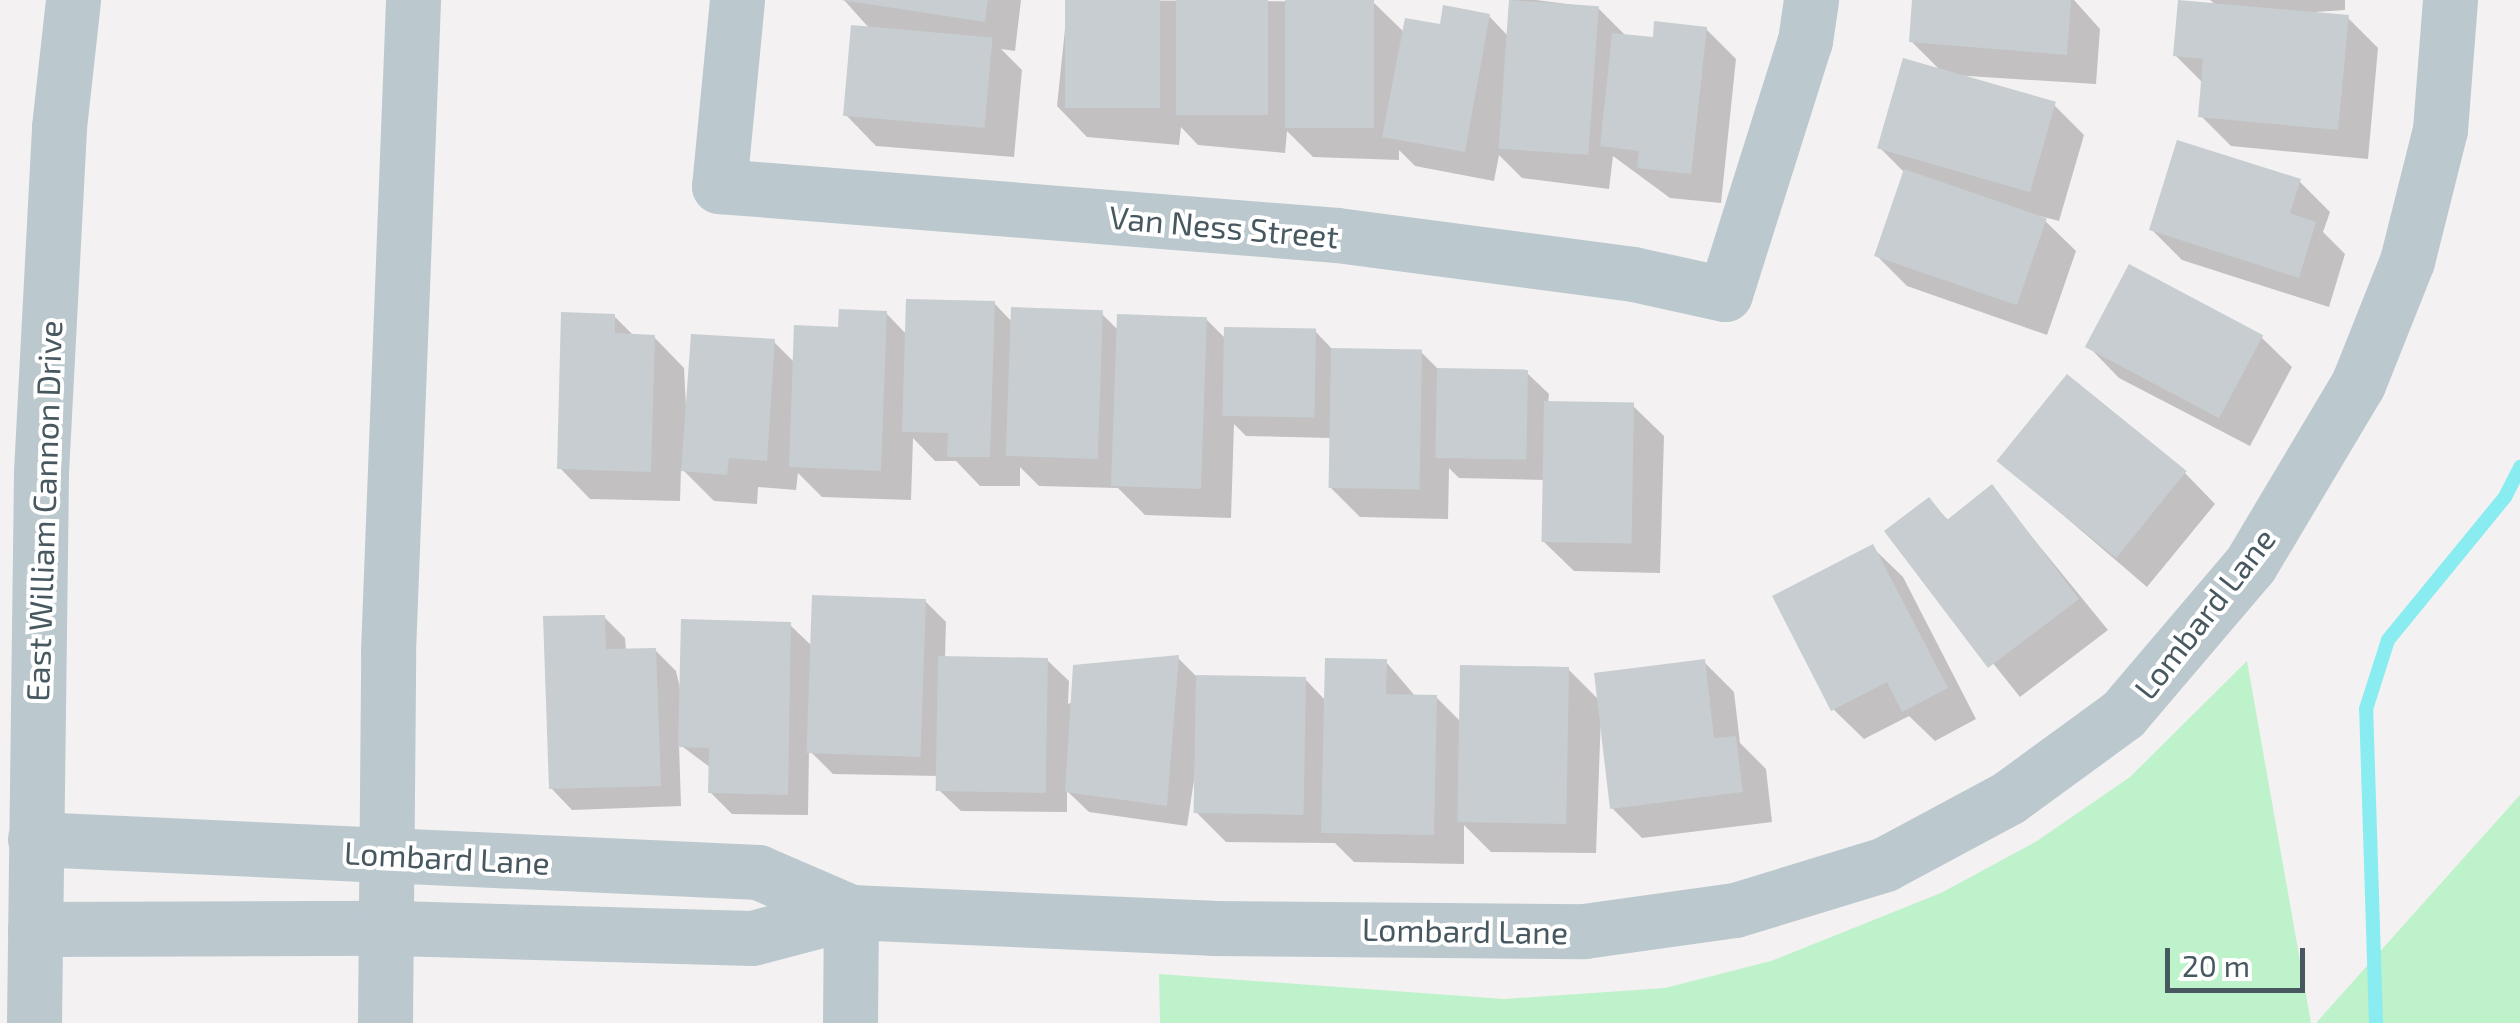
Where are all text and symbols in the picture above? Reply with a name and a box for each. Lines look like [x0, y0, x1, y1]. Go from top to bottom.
street label: Van Ness Street [1108, 197, 1340, 255]
street label: East William Cannon Drive [17, 320, 69, 702]
street label: Lombard Lane [2125, 520, 2283, 706]
street label: Lombard Lane [343, 832, 551, 882]
street label: Lombard Lane [1362, 909, 1568, 951]
scale bar [2170, 928, 2310, 990]
text: 20 m [2182, 947, 2250, 983]

